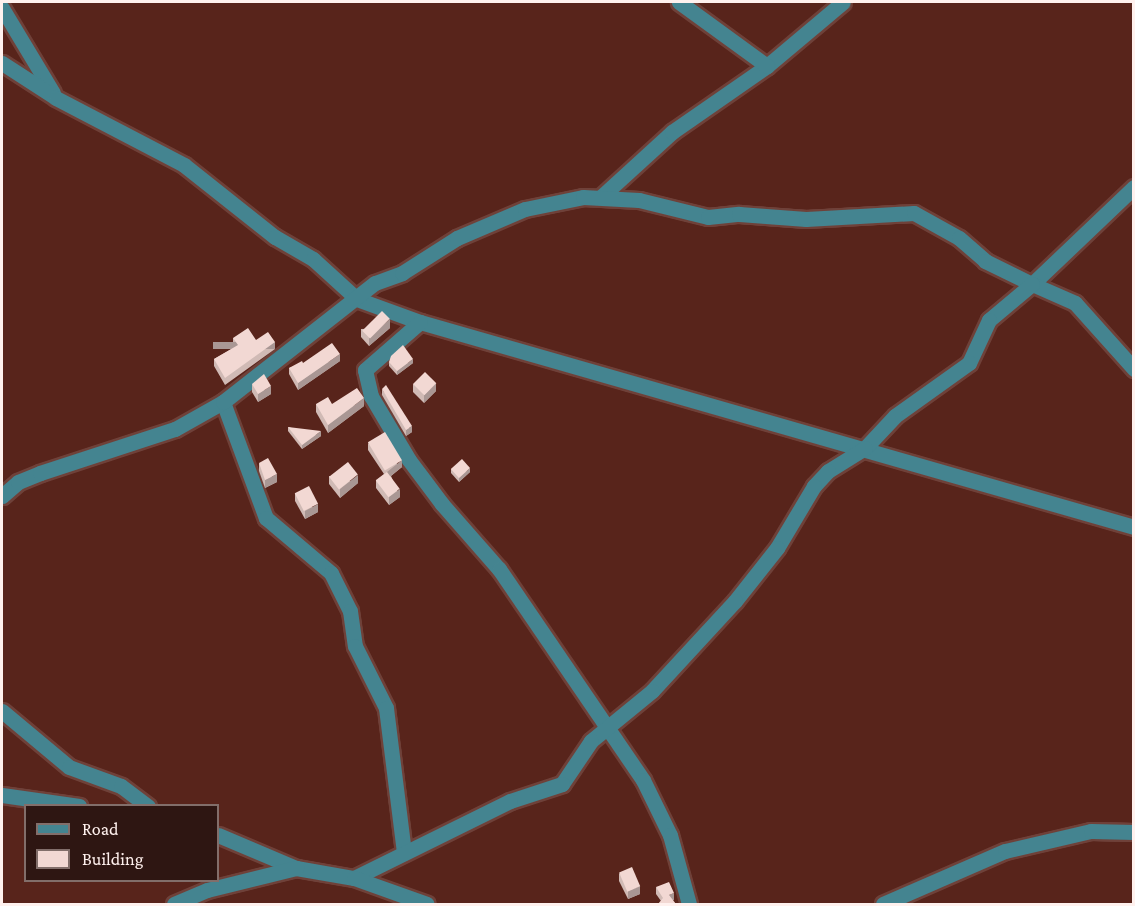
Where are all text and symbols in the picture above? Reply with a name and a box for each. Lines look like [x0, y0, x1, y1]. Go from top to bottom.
legend [24, 804, 219, 882]
text: Road [82, 819, 119, 839]
text: Building [82, 849, 143, 869]

